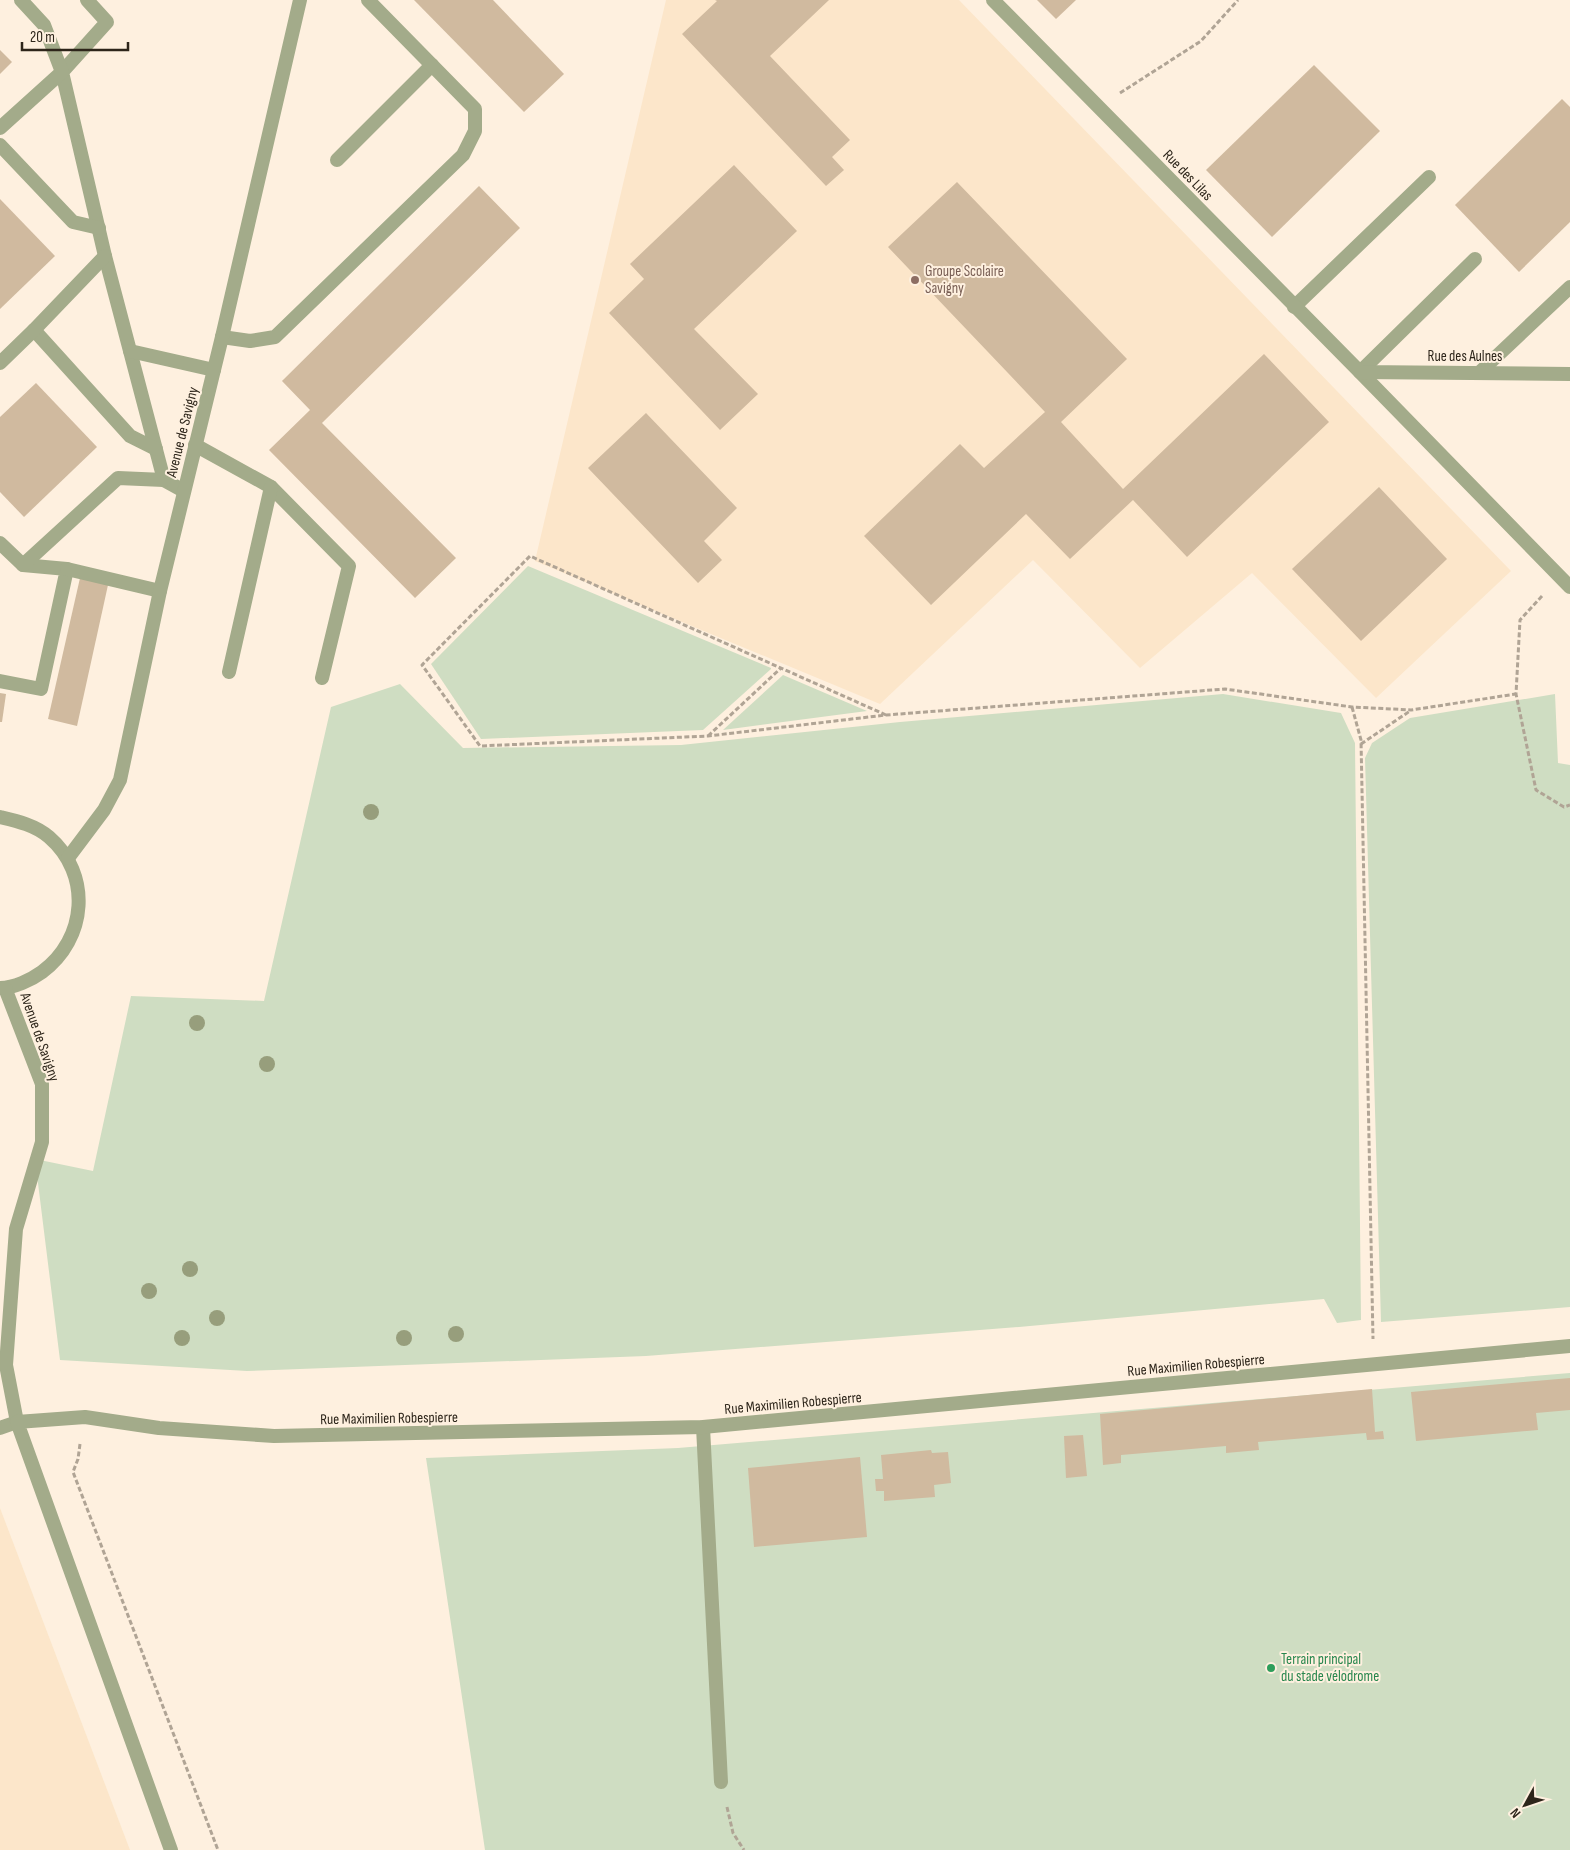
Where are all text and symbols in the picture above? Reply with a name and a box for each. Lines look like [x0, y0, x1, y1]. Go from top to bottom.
scale bar [22, 20, 129, 52]
text: 20 m [30, 28, 55, 47]
street label: Rue des Lilas [1159, 146, 1217, 205]
place label: Groupe Scolaire Savigny [925, 262, 1004, 298]
marker: Groupe Scolaire Savigny [909, 274, 921, 286]
street label: Rue des Aulnes [1428, 347, 1503, 366]
street label: Avenue de Savigny [162, 385, 203, 480]
street label: Avenue de Savigny [15, 989, 64, 1084]
street label: Rue Maximilien Robespierre [1127, 1350, 1266, 1381]
street label: Rue Maximilien Robespierre [724, 1388, 863, 1419]
street label: Rue Maximilien Robespierre [320, 1408, 458, 1429]
place label: Terrain principal du stade vélodrome [1281, 1650, 1379, 1686]
marker: Terrain principal du stade vélodrome [1265, 1662, 1277, 1674]
north arrow [1500, 1780, 1550, 1830]
text: N [1507, 1805, 1524, 1821]

